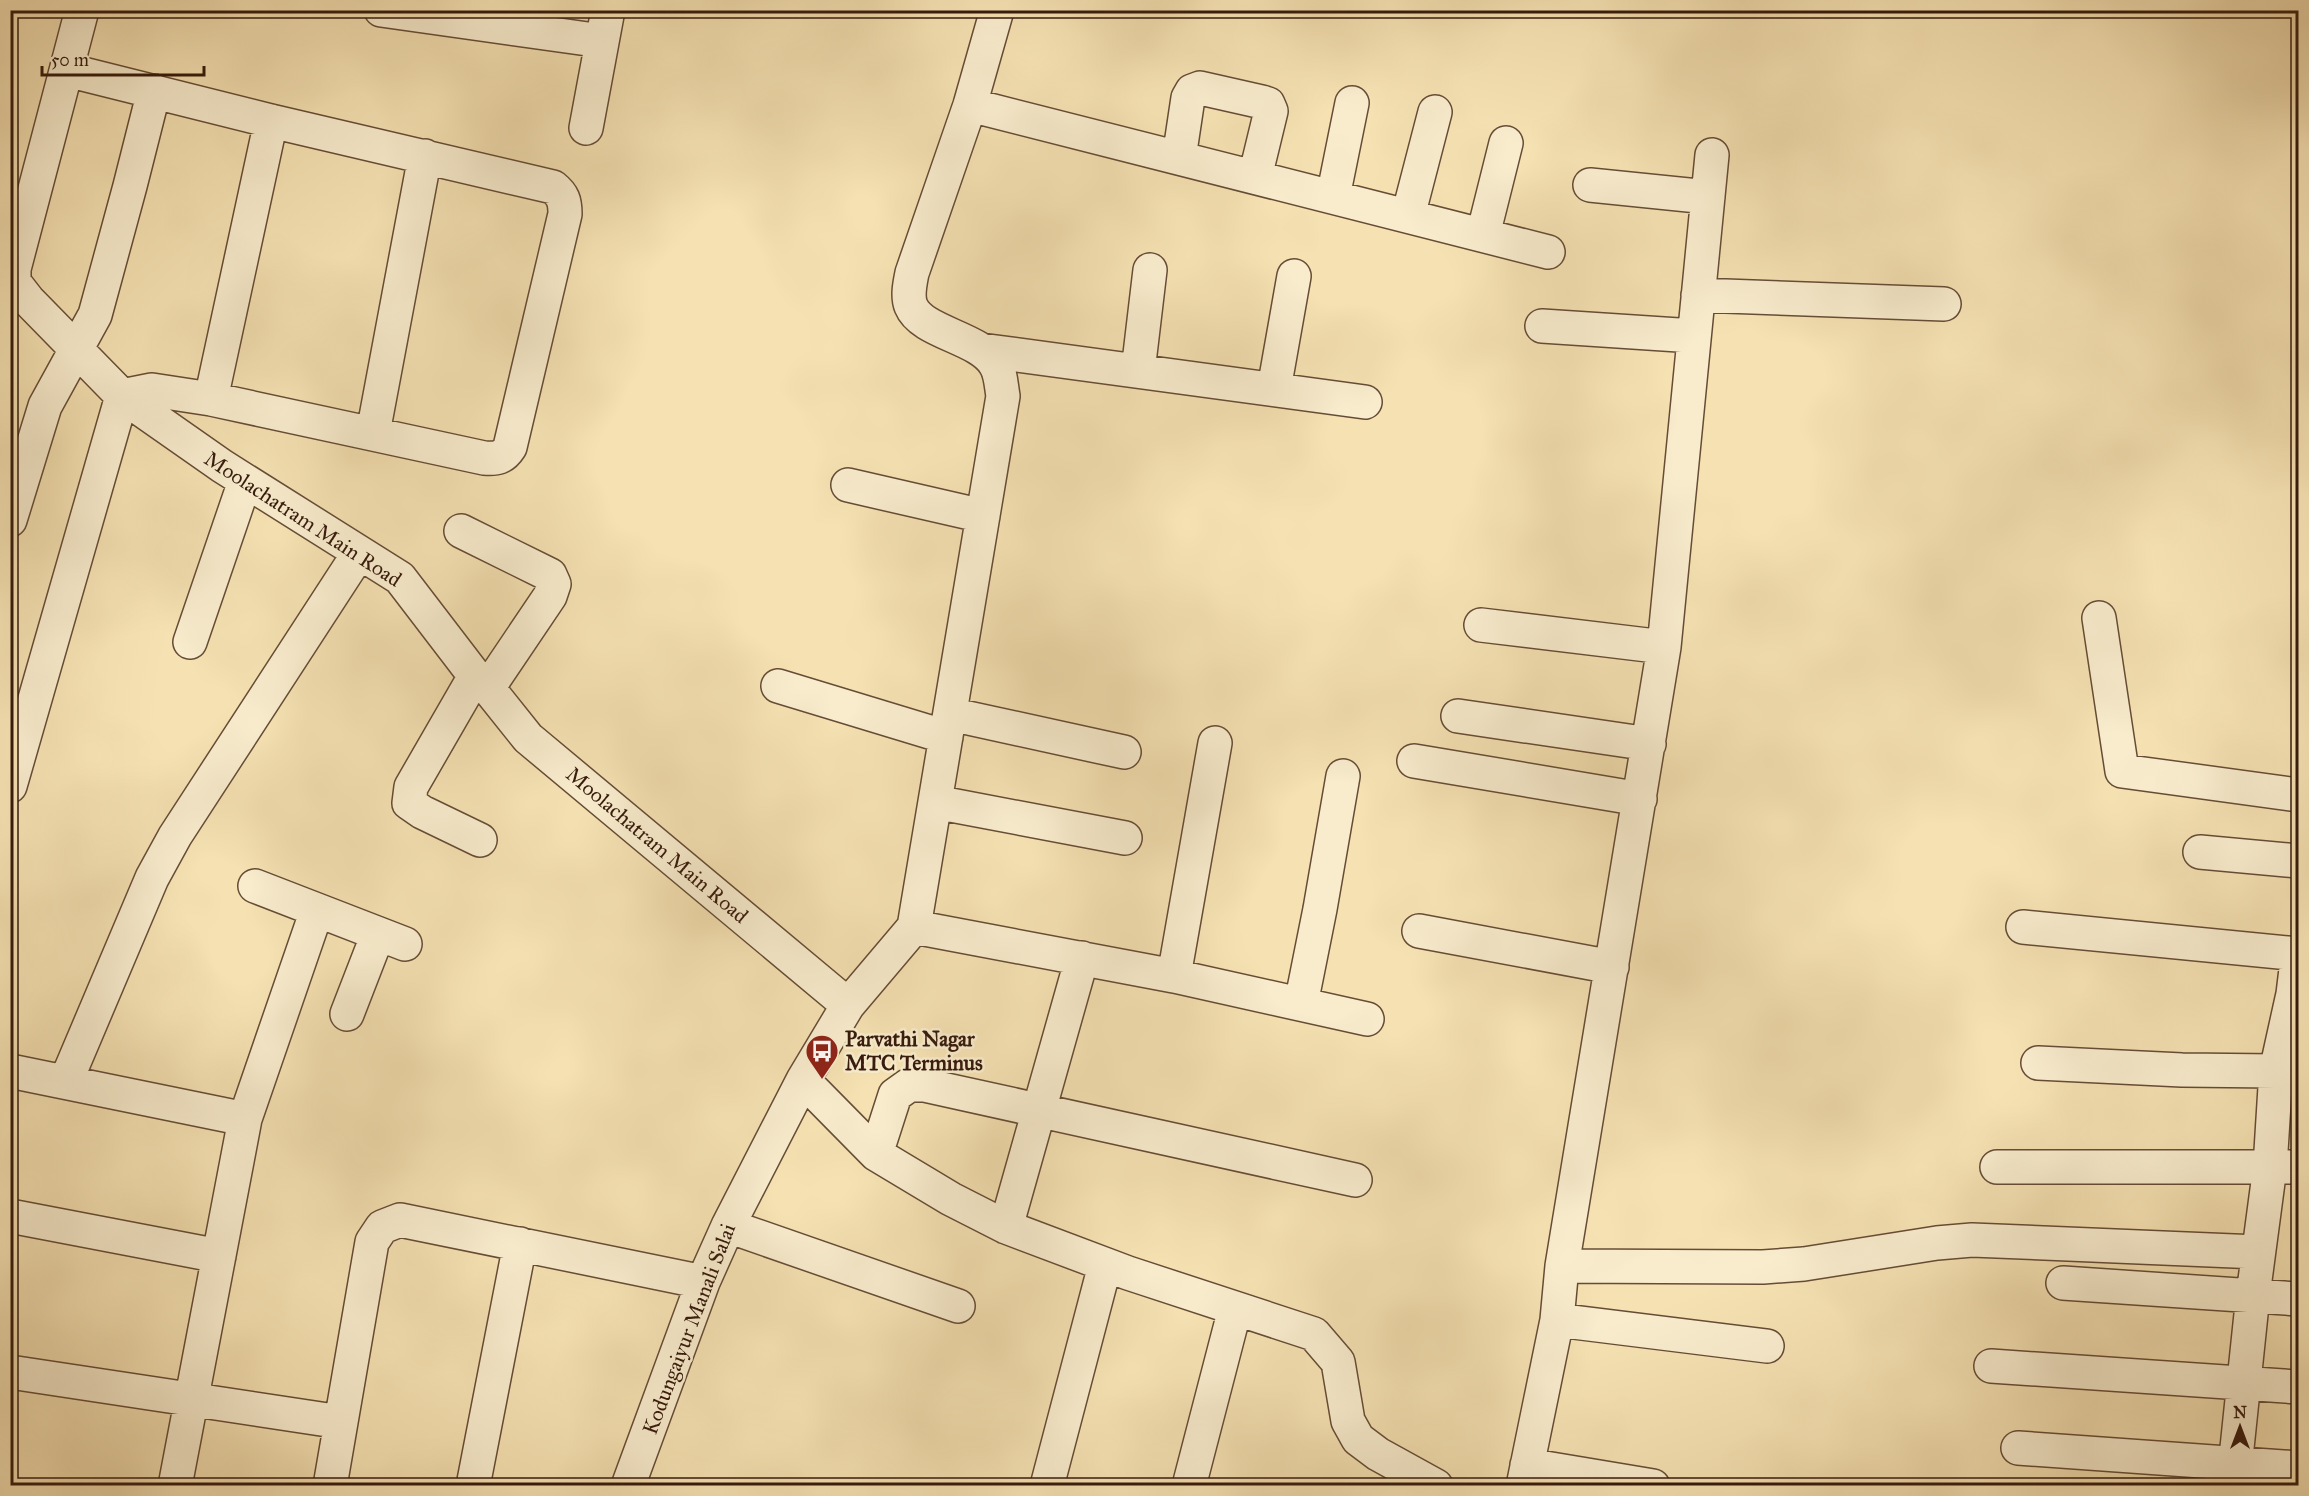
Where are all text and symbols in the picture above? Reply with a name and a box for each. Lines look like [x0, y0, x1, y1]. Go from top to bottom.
scale bar [42, 39, 204, 77]
text: 50 m [51, 49, 89, 71]
street label: Moolachatram Main Road [199, 445, 407, 593]
street label: Moolachatram Main Road [561, 761, 754, 929]
place label: Parvathi Nagar MTC Terminus [845, 1026, 983, 1076]
bus stop icon: Parvathi Nagar MTC Terminus [804, 1033, 840, 1080]
street label: Kodungaiyur Manali Salai [637, 1220, 741, 1438]
north arrow [2210, 1397, 2270, 1457]
text: N [2233, 1403, 2247, 1422]

